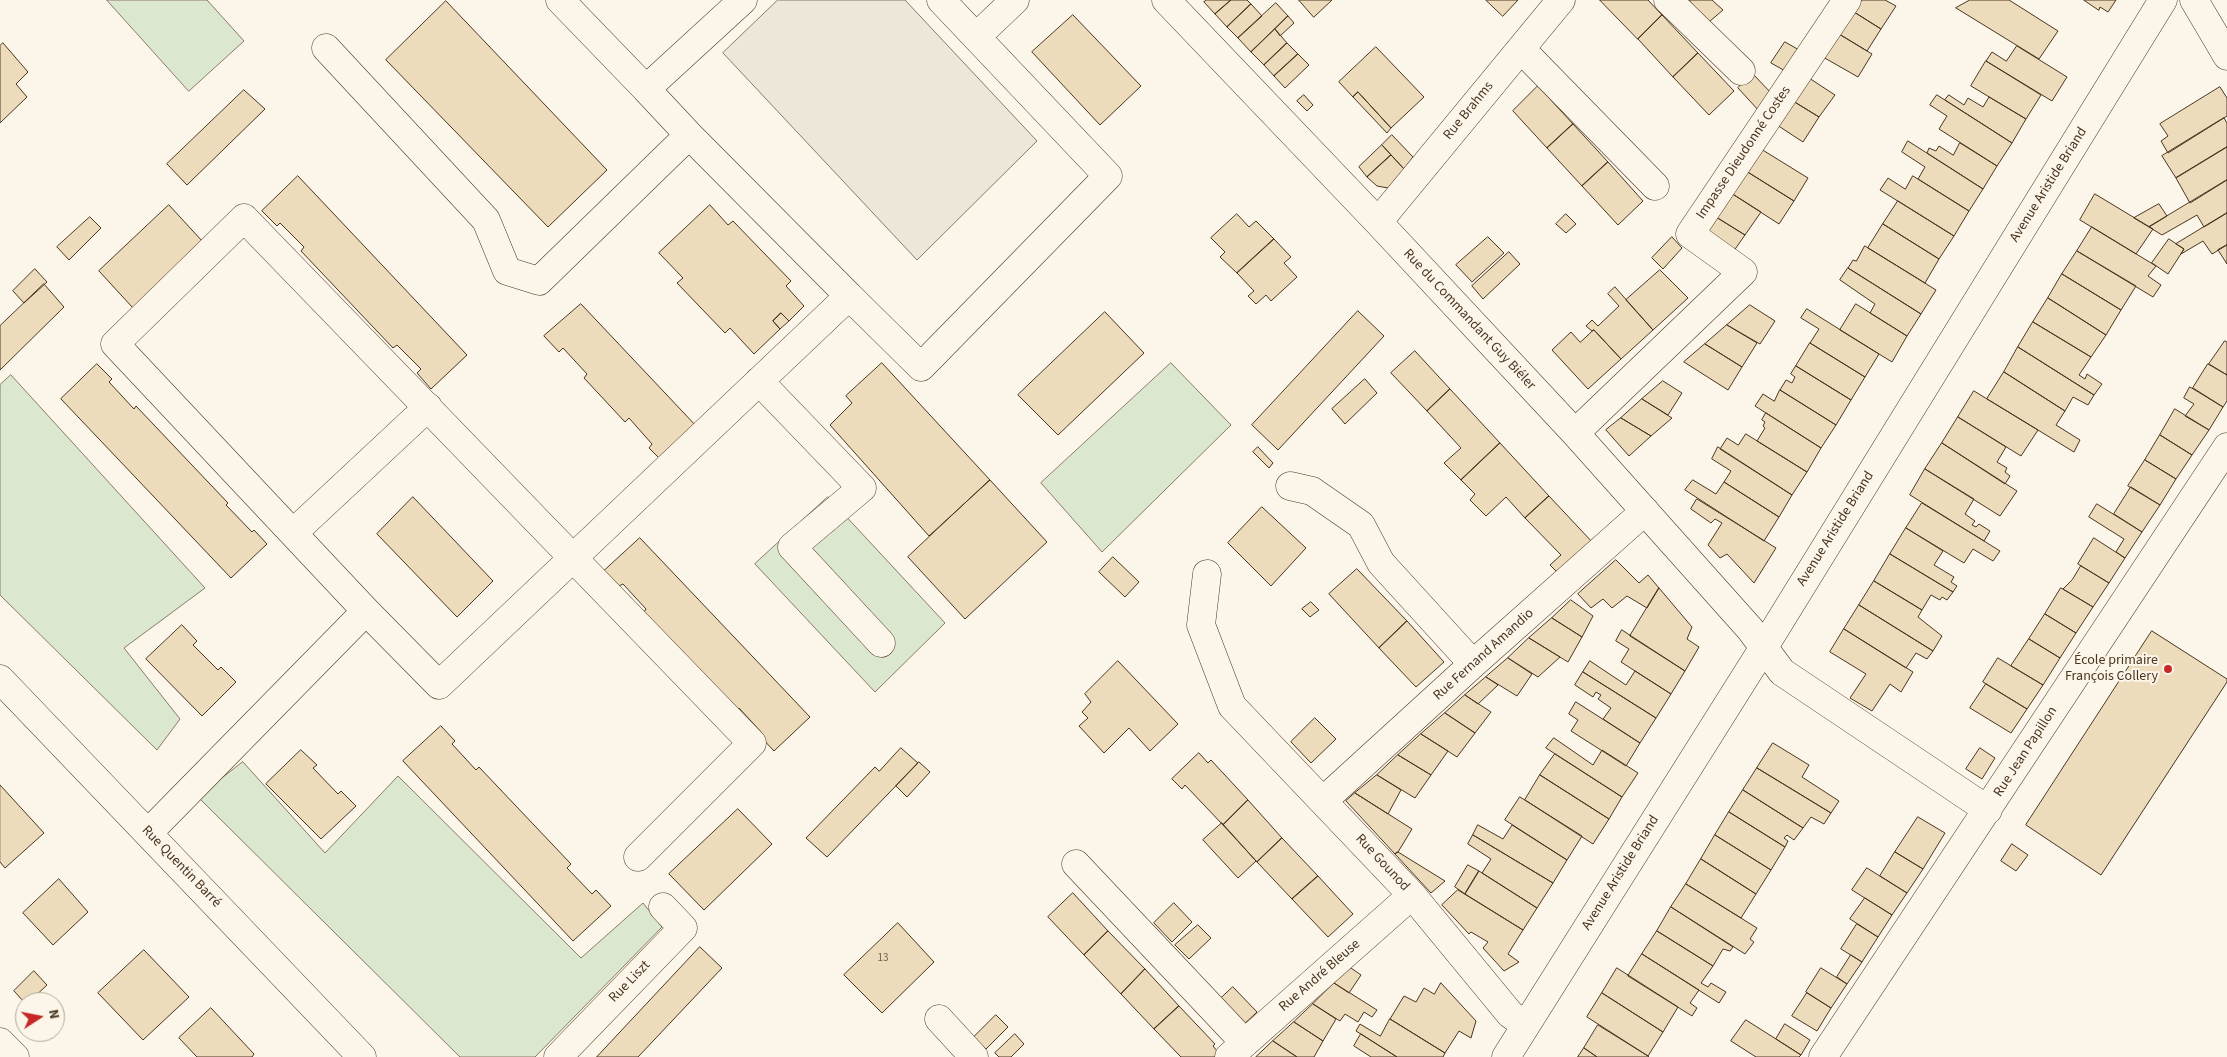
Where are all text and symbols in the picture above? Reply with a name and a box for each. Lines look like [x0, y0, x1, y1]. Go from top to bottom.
street label: Rue Brahms [1440, 78, 1498, 144]
street label: Impasse Dieudonné Costes [1693, 83, 1795, 223]
street label: Avenue Aristide Briand [2007, 125, 2091, 245]
street label: Rue du Commandant Guy Biéler [1399, 246, 1539, 394]
street label: Avenue Aristide Briand [1794, 469, 1878, 589]
street label: Rue Fernand Amandio [1430, 605, 1538, 705]
place label: École primaire François Collery [2065, 653, 2158, 686]
marker: École primaire François Collery [2162, 663, 2174, 675]
street label: Rue Jean Papillon [1991, 704, 2061, 800]
street label: Avenue Aristide Briand [1579, 813, 1663, 933]
street label: Rue Quentin Barré [138, 823, 224, 911]
street label: Rue Gounod [1351, 831, 1413, 895]
street label: Rue André Bleuse [1276, 936, 1364, 1016]
house number: 13 [878, 952, 888, 966]
street label: Rue Liszt [606, 957, 654, 1007]
north arrow [15, 992, 65, 1042]
text: N [43, 1008, 64, 1021]

